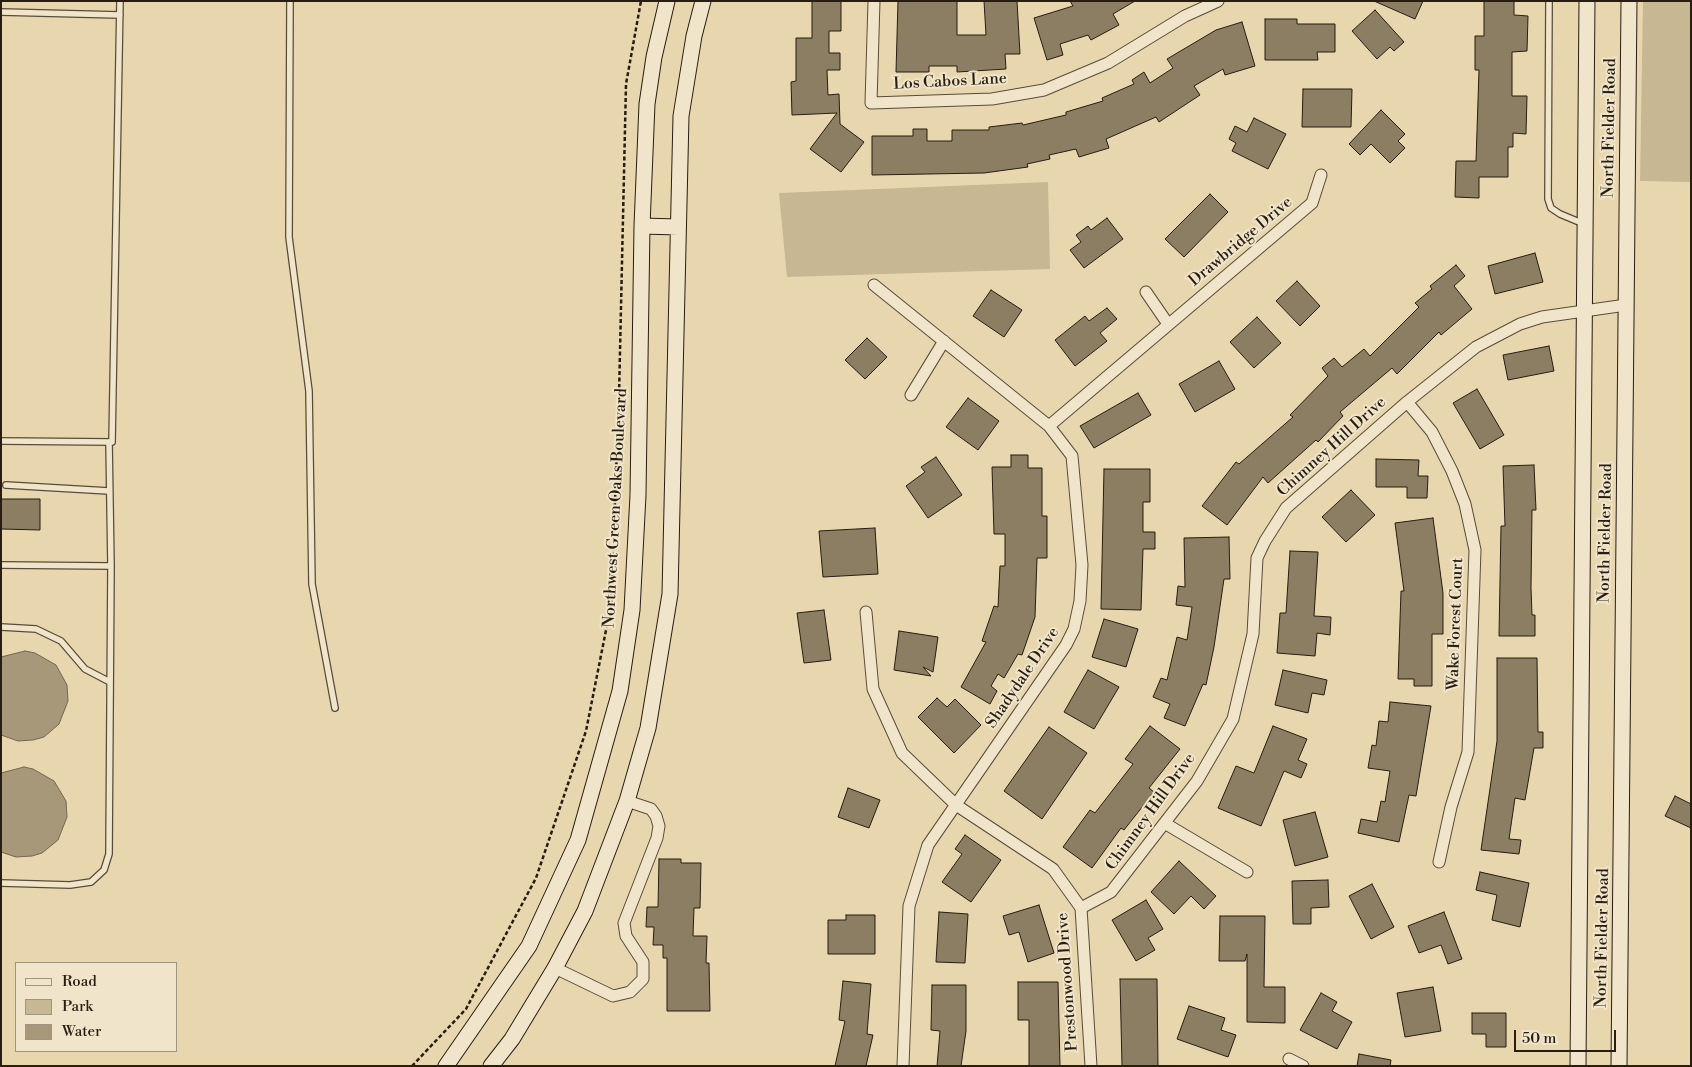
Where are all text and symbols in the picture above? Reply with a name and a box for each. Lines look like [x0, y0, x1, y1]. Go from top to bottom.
street label: North Fielder Road [1599, 58, 1621, 198]
street label: Los Cabos Lane [893, 69, 1007, 95]
street label: Drawbridge Drive [1185, 193, 1297, 291]
street label: Northwest Green Oaks Boulevard [600, 388, 632, 628]
street label: Chimney Hill Drive [1274, 393, 1390, 501]
street label: North Fielder Road [1595, 463, 1617, 603]
street label: Wake Forest Court [1444, 557, 1468, 691]
street label: Shadydale Drive [982, 624, 1064, 732]
street label: Chimney Hill Drive [1102, 750, 1200, 874]
street label: North Fielder Road [1592, 868, 1614, 1008]
street label: Prestonwood Drive [1054, 912, 1082, 1052]
legend [15, 962, 178, 1052]
text: Road [62, 972, 97, 991]
text: Park [62, 997, 93, 1016]
scale bar [1517, 1020, 1620, 1052]
text: Water [62, 1022, 101, 1041]
text: 50 m [1522, 1029, 1556, 1048]

